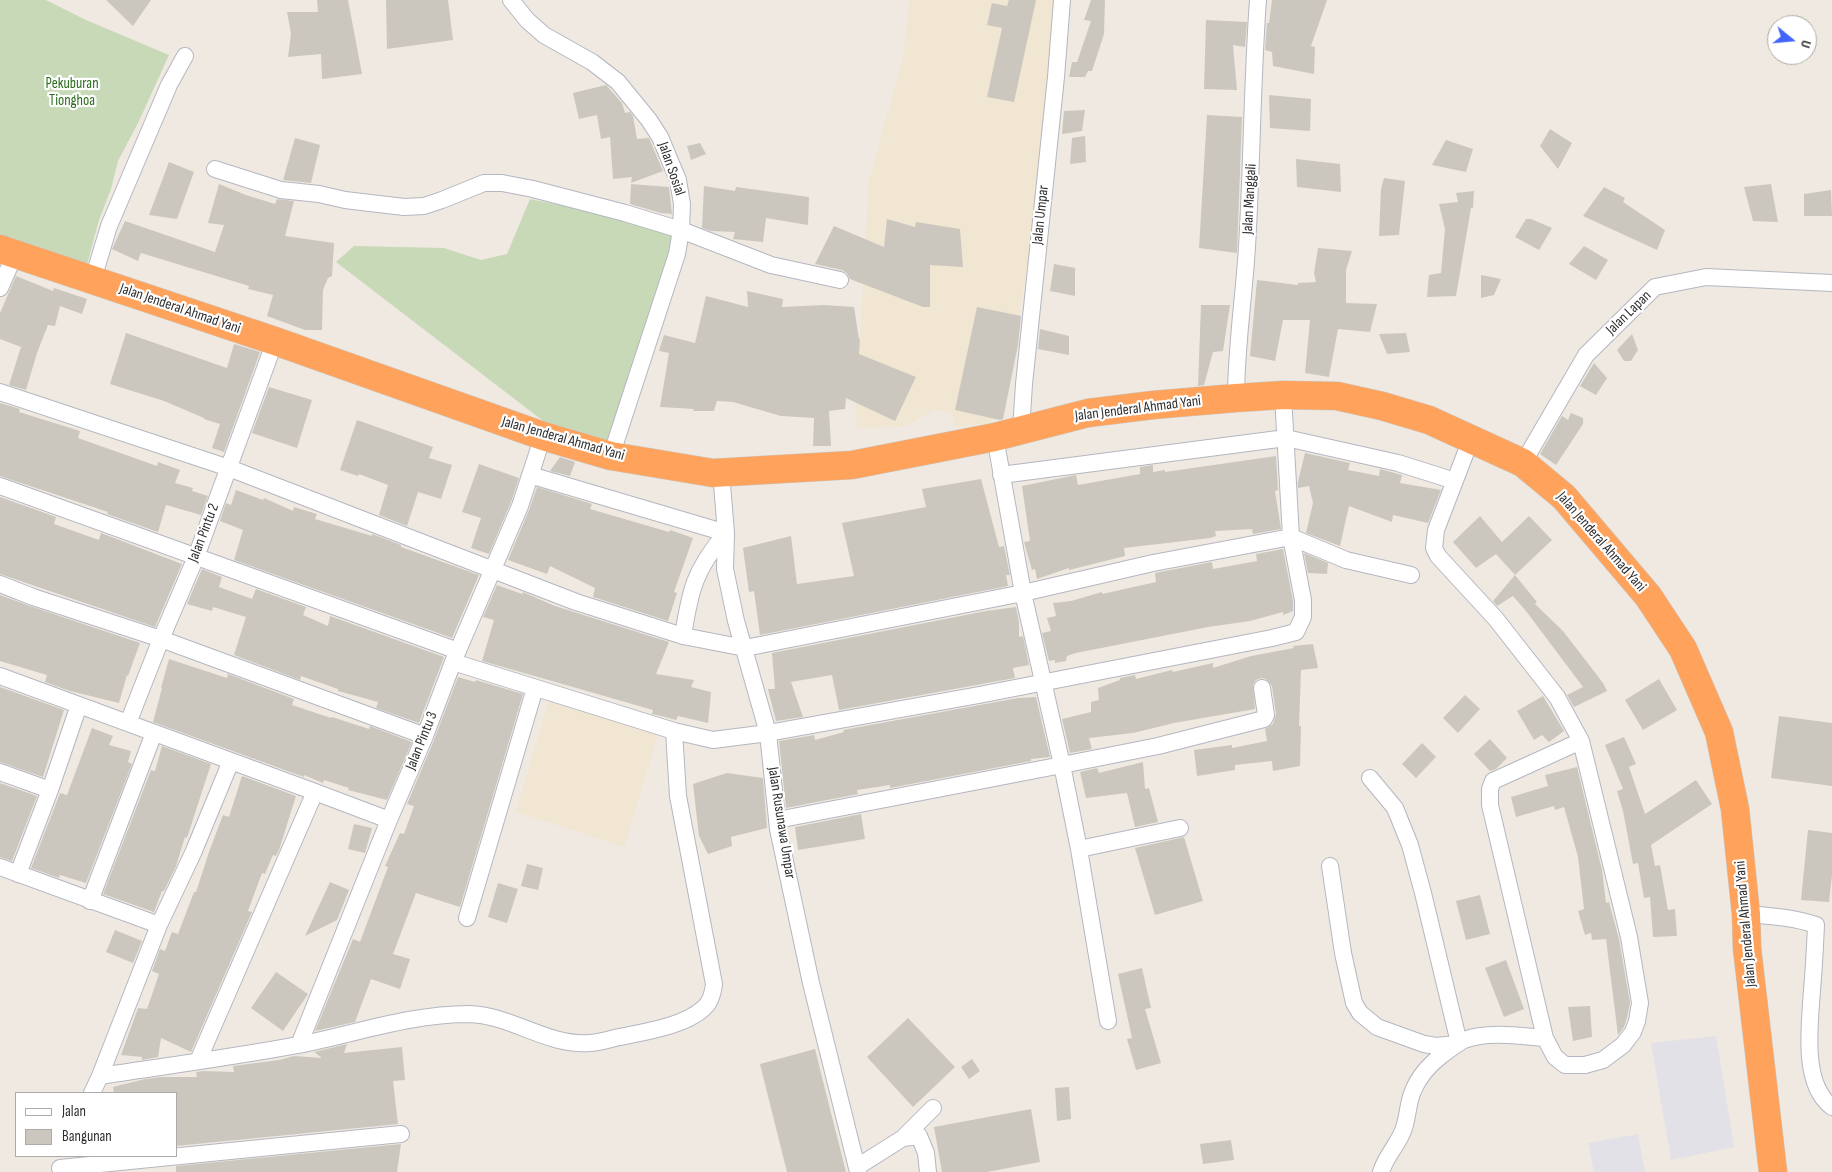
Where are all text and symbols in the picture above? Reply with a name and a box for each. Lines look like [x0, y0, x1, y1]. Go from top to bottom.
north arrow [1767, 15, 1817, 65]
text: U [1797, 38, 1815, 50]
park label: Pekuburan Tionghoa [45, 75, 99, 110]
street label: Jalan Sosial [653, 140, 689, 198]
street label: Jalan Manggali [1239, 163, 1261, 235]
street label: Jalan Umpar [1029, 184, 1053, 246]
street label: Jalan Jenderal Ahmad Yani [117, 280, 243, 338]
street label: Jalan Lapan [1603, 287, 1655, 339]
street label: Jalan Jenderal Ahmad Yani [1074, 392, 1202, 426]
street label: Jalan Jenderal Ahmad Yani [500, 413, 626, 465]
street label: Jalan Jenderal Ahmad Yani [1553, 488, 1649, 596]
street label: Jalan Pintu 2 [185, 501, 223, 565]
street label: Jalan Pintu 3 [402, 709, 442, 773]
street label: Jalan Rusunawa Umpar [763, 766, 799, 880]
street label: Jalan Jenderal Ahmad Yani [1732, 860, 1760, 988]
legend [15, 1092, 178, 1157]
text: Jalan [62, 1102, 86, 1121]
text: Bangunan [62, 1127, 112, 1146]

